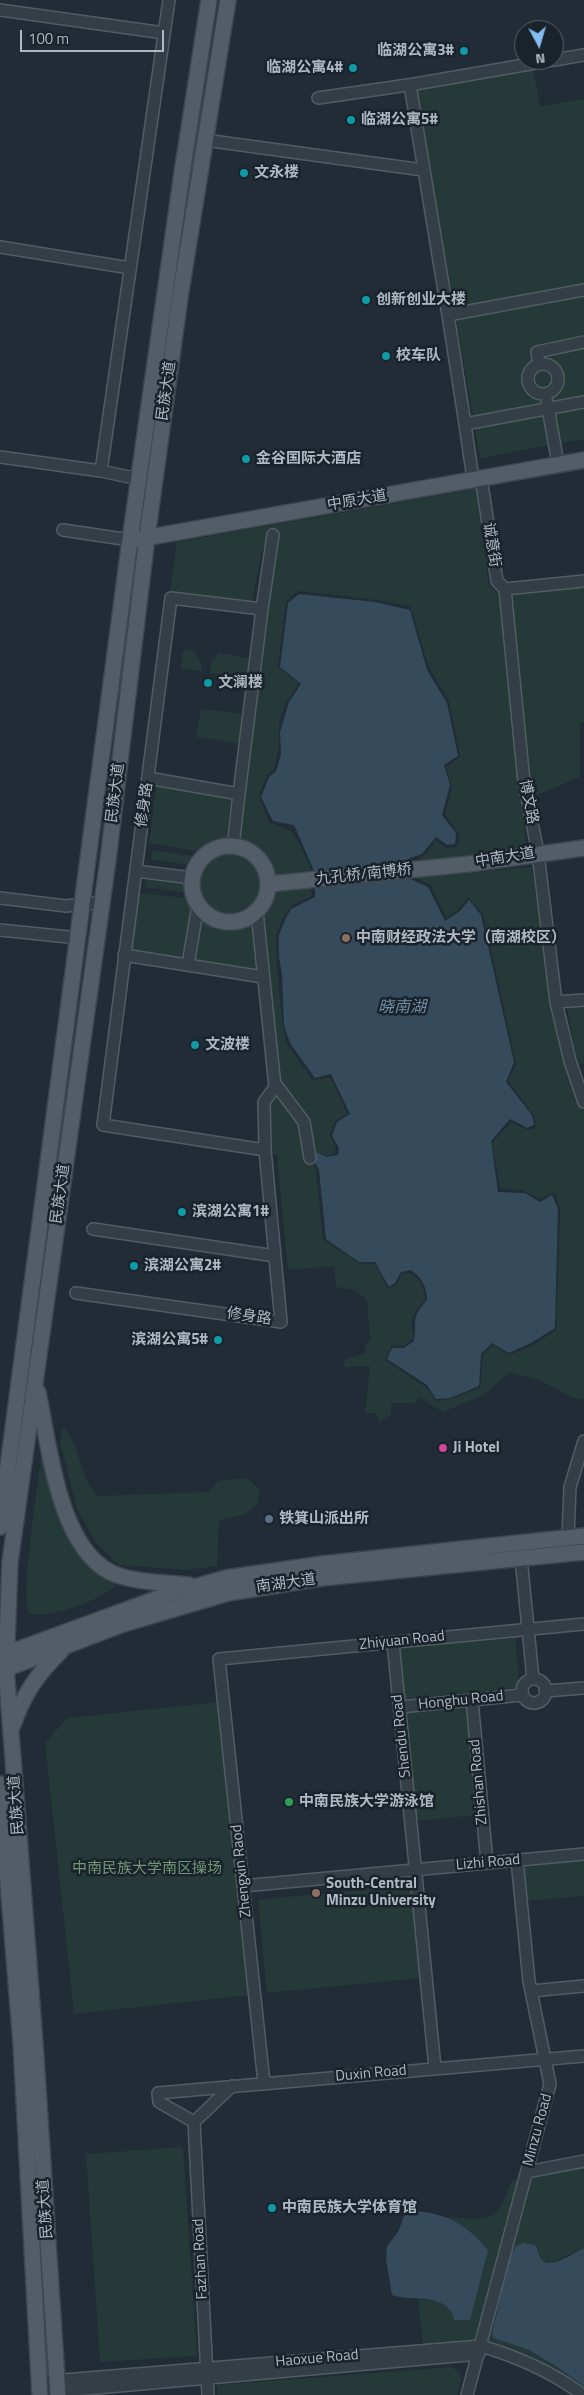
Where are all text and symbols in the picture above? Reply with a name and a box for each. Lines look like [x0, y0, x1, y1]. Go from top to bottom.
scale bar [22, 20, 166, 52]
north arrow [514, 20, 564, 70]
text: 100 m [28, 27, 69, 50]
place label: 临湖公寓3# [377, 42, 454, 60]
marker: 临湖公寓3# [458, 45, 470, 57]
text: N [535, 48, 546, 70]
place label: 临湖公寓4# [266, 59, 343, 77]
marker: 临湖公寓4# [347, 62, 359, 74]
place label: 临湖公寓5# [361, 111, 438, 129]
marker: 临湖公寓5# [345, 114, 357, 126]
place label: 文永楼 [254, 164, 299, 182]
marker: 文永楼 [238, 167, 250, 179]
place label: 创新创业大楼 [376, 291, 466, 309]
marker: 创新创业大楼 [360, 294, 372, 306]
place label: 校车队 [396, 347, 441, 365]
marker: 校车队 [380, 350, 392, 362]
street label: 民族大道 [154, 360, 180, 422]
place label: 金谷国际大酒店 [256, 450, 361, 468]
marker: 金谷国际大酒店 [240, 453, 252, 465]
street label: 中原大道 [326, 487, 388, 515]
street label: 诚意街 [479, 521, 503, 569]
place label: 文澜楼 [218, 674, 263, 692]
marker: 文澜楼 [202, 677, 214, 689]
street label: 民族大道 [103, 762, 129, 824]
street label: 博文路 [515, 778, 541, 826]
street label: 修身路 [133, 781, 157, 829]
street label: 中南大道 [474, 844, 536, 872]
street label: 九孔桥/南博桥 [315, 861, 413, 889]
place label: 中南财经政法大学（南湖校区） [356, 929, 566, 947]
marker: 中南财经政法大学（南湖校区） [340, 932, 352, 944]
water label: 晓南湖 [378, 998, 426, 1018]
place label: 文波楼 [205, 1036, 250, 1054]
marker: 文波楼 [189, 1039, 201, 1051]
street label: 民族大道 [48, 1163, 74, 1225]
place label: 滨湖公寓1# [192, 1203, 269, 1221]
marker: 滨湖公寓1# [176, 1206, 188, 1218]
place label: 滨湖公寓2# [144, 1257, 221, 1275]
marker: 滨湖公寓2# [128, 1260, 140, 1272]
street label: 修身路 [225, 1305, 273, 1329]
place label: 滨湖公寓5# [131, 1331, 208, 1349]
marker: 滨湖公寓5# [212, 1334, 224, 1346]
place label: Ji Hotel [453, 1439, 500, 1457]
marker: Ji Hotel [437, 1442, 449, 1454]
place label: 铁箕山派出所 [279, 1510, 369, 1528]
marker: 铁箕山派出所 [263, 1513, 275, 1525]
street label: 南湖大道 [255, 1571, 317, 1597]
street label: Zhiyuan Road [358, 1628, 446, 1654]
street label: Honghu Road [418, 1688, 504, 1714]
street label: Shendu Road [389, 1694, 415, 1778]
street label: Zhishan Road [466, 1739, 492, 1825]
street label: 民族大道 [6, 1774, 28, 1836]
place label: 中南民族大学游泳馆 [299, 1793, 434, 1811]
marker: 中南民族大学游泳馆 [283, 1796, 295, 1808]
street label: Zhengxin Raod [228, 1824, 256, 1918]
street label: Lizhi Road [455, 1851, 521, 1875]
park label: 中南民族大学南区操场 [72, 1860, 222, 1878]
place label: South-Central Minzu University [326, 1875, 436, 1910]
marker: South-Central Minzu University [310, 1887, 322, 1899]
street label: Duxin Road [335, 2062, 407, 2086]
street label: Minzu Road [520, 2092, 556, 2168]
street label: 民族大道 [35, 2178, 57, 2240]
place label: 中南民族大学体育馆 [282, 2199, 417, 2217]
marker: 中南民族大学体育馆 [266, 2202, 278, 2214]
street label: Fazhan Road [190, 2218, 212, 2300]
street label: Haoxue Road [275, 2346, 359, 2372]

